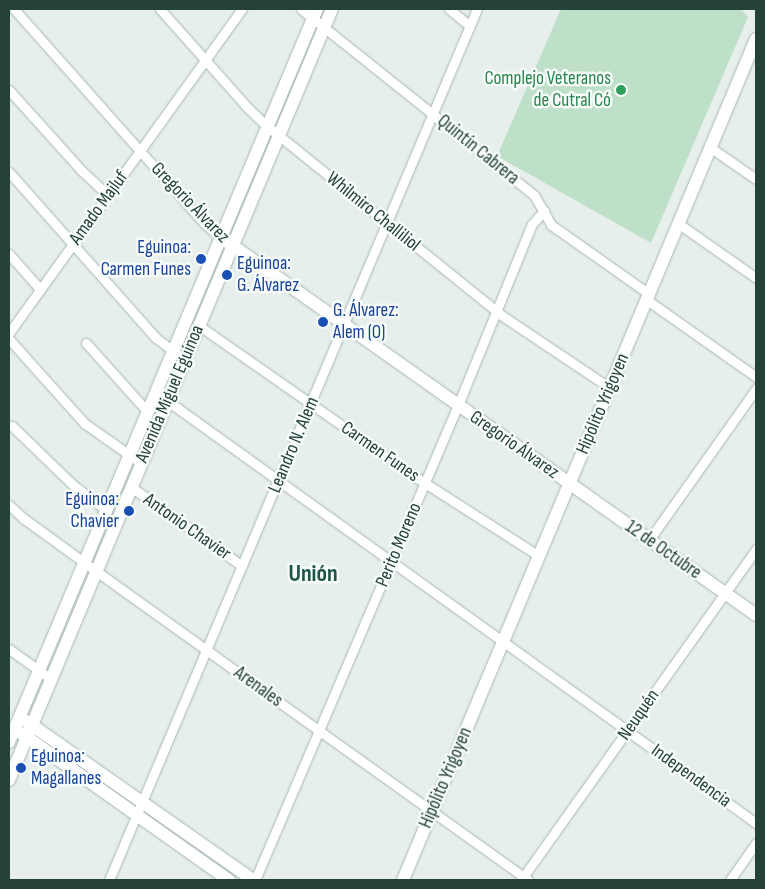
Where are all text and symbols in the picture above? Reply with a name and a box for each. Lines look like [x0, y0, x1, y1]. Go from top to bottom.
place label: Complejo Veteranos de Cutral Có [484, 68, 611, 112]
marker: Complejo Veteranos de Cutral Có [615, 84, 627, 96]
street label: Quintín Cabrera [432, 110, 524, 190]
street label: Gregorio Álvarez [146, 158, 234, 248]
street label: Amado Majluf [65, 167, 133, 249]
street label: Whilmiro Challiliol [322, 167, 424, 257]
place label: Eguinoa: Carmen Funes [101, 237, 191, 281]
marker: Eguinoa: Carmen Funes [195, 253, 207, 265]
place label: Eguinoa: G. Álvarez [237, 253, 299, 297]
marker: Eguinoa: G. Álvarez [221, 269, 233, 281]
place label: G. Álvarez: Alem (O) [333, 300, 399, 344]
marker: G. Álvarez: Alem (O) [317, 316, 329, 328]
street label: Avenida Miguel Eguinoa [131, 322, 209, 466]
street label: Hipólito Yrigoyen [572, 350, 634, 458]
street label: Leandro N. Alem [264, 394, 324, 496]
street label: Gregorio Álvarez [465, 406, 563, 484]
street label: Carmen Funes [336, 417, 424, 487]
place label: Eguinoa: Chavier [65, 489, 119, 533]
street label: Antonio Chavier [139, 489, 235, 565]
street label: Perito Moreno [371, 500, 427, 590]
marker: Eguinoa: Chavier [123, 505, 135, 517]
street label: 12 de Octubre [621, 516, 705, 584]
district label: Unión [288, 560, 338, 588]
street label: Arenales [229, 662, 287, 712]
street label: Neuquén [613, 685, 665, 745]
street label: Hipólito Yrigoyen [415, 724, 477, 832]
street label: Independencia [647, 739, 735, 813]
place label: Eguinoa: Magallanes [31, 746, 101, 790]
marker: Eguinoa: Magallanes [15, 762, 27, 774]

